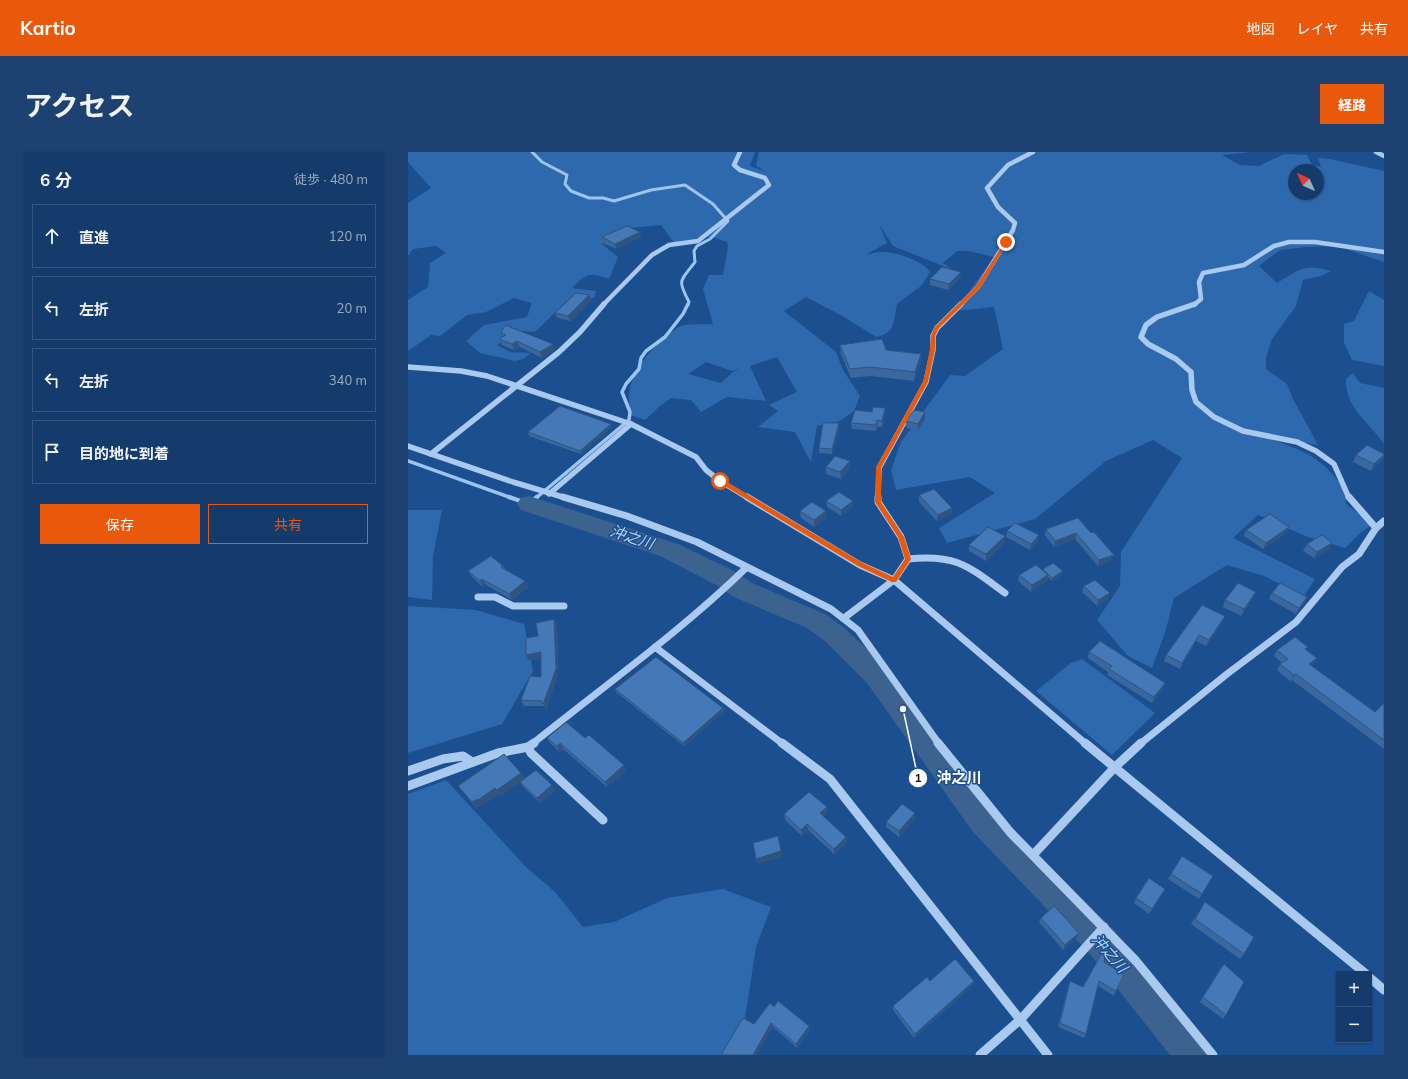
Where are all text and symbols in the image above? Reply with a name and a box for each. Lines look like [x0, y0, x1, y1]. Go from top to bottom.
text: Kartio [20, 16, 76, 40]
text: 地図 [1246, 20, 1274, 38]
text: レイヤ [1296, 20, 1338, 38]
text: 共有 [1360, 20, 1388, 38]
button: 経路 [1320, 84, 1384, 124]
text: アクセス [24, 88, 135, 123]
north arrow [1288, 164, 1324, 200]
text: 6 分 [40, 169, 72, 190]
text: 徒歩 · 480 m [294, 171, 368, 187]
icon: ahead [41, 225, 63, 247]
text: 直進 [79, 228, 109, 247]
text: 120 m [329, 228, 367, 244]
route end [997, 233, 1015, 251]
icon: left [41, 297, 63, 319]
text: 左折 [79, 300, 109, 319]
text: 20 m [337, 300, 367, 316]
icon: left [41, 369, 63, 391]
text: 左折 [79, 372, 109, 391]
text: 340 m [329, 372, 367, 388]
icon: arrive [41, 441, 63, 463]
text: 目的地に到着 [79, 444, 169, 463]
route start [711, 472, 729, 490]
button: 保存 [40, 504, 200, 544]
button: 共有 [208, 504, 368, 544]
water label: 沖之川 [608, 521, 658, 554]
callout: 沖之川 [908, 765, 989, 792]
text: 沖之川 [936, 768, 982, 787]
text: 1 [914, 770, 922, 785]
water label: 沖之川 [1088, 930, 1133, 978]
map controls [1336, 971, 1372, 1043]
button: + [1336, 971, 1372, 1007]
button: − [1336, 1007, 1372, 1043]

